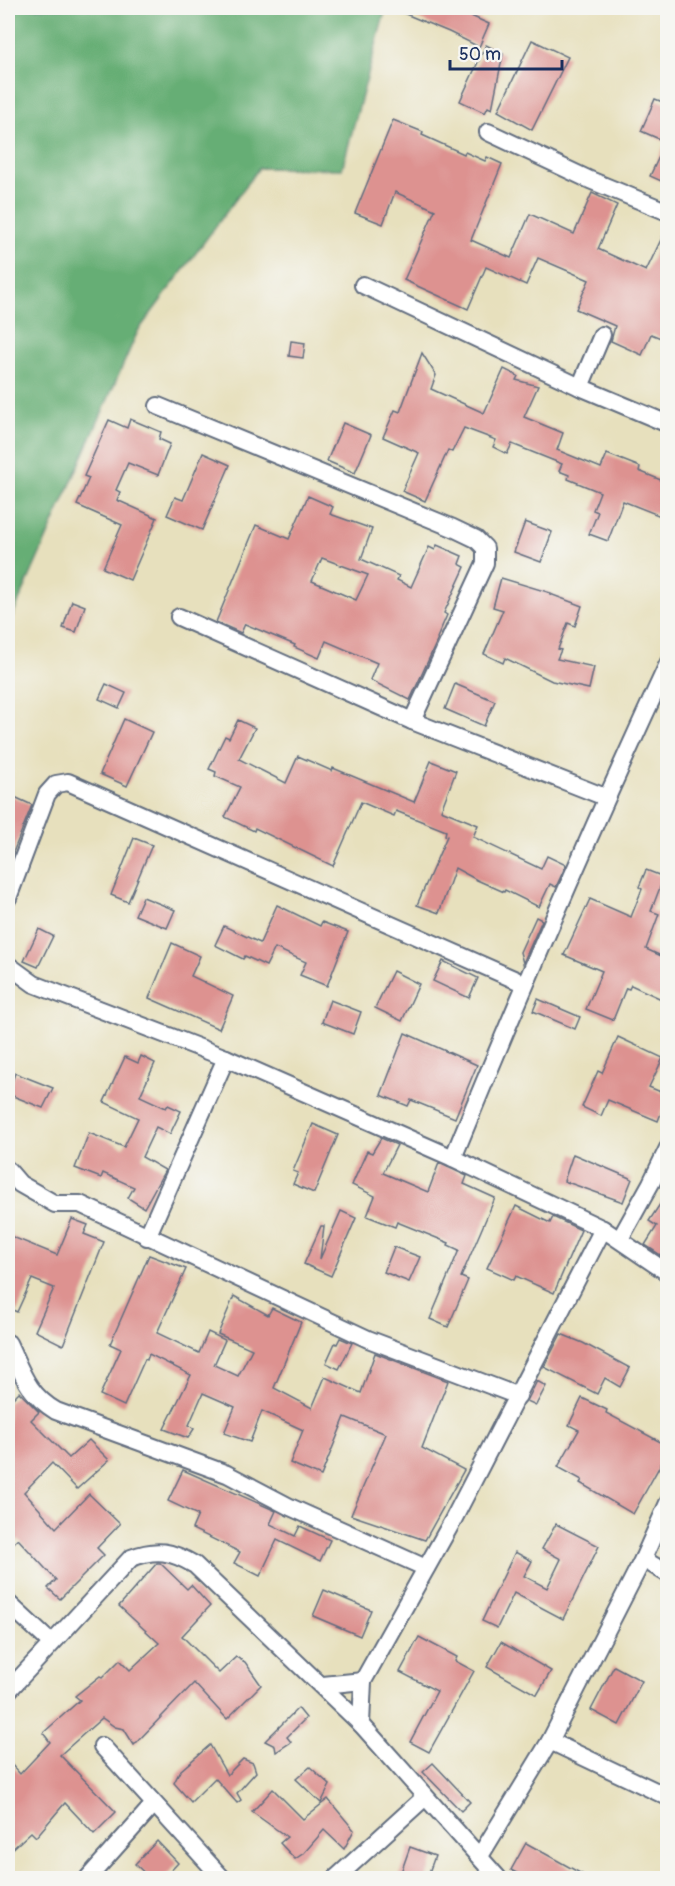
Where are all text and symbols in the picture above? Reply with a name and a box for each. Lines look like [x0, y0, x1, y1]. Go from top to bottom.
scale bar [450, 33, 562, 71]
text: 50 m [459, 43, 501, 66]

